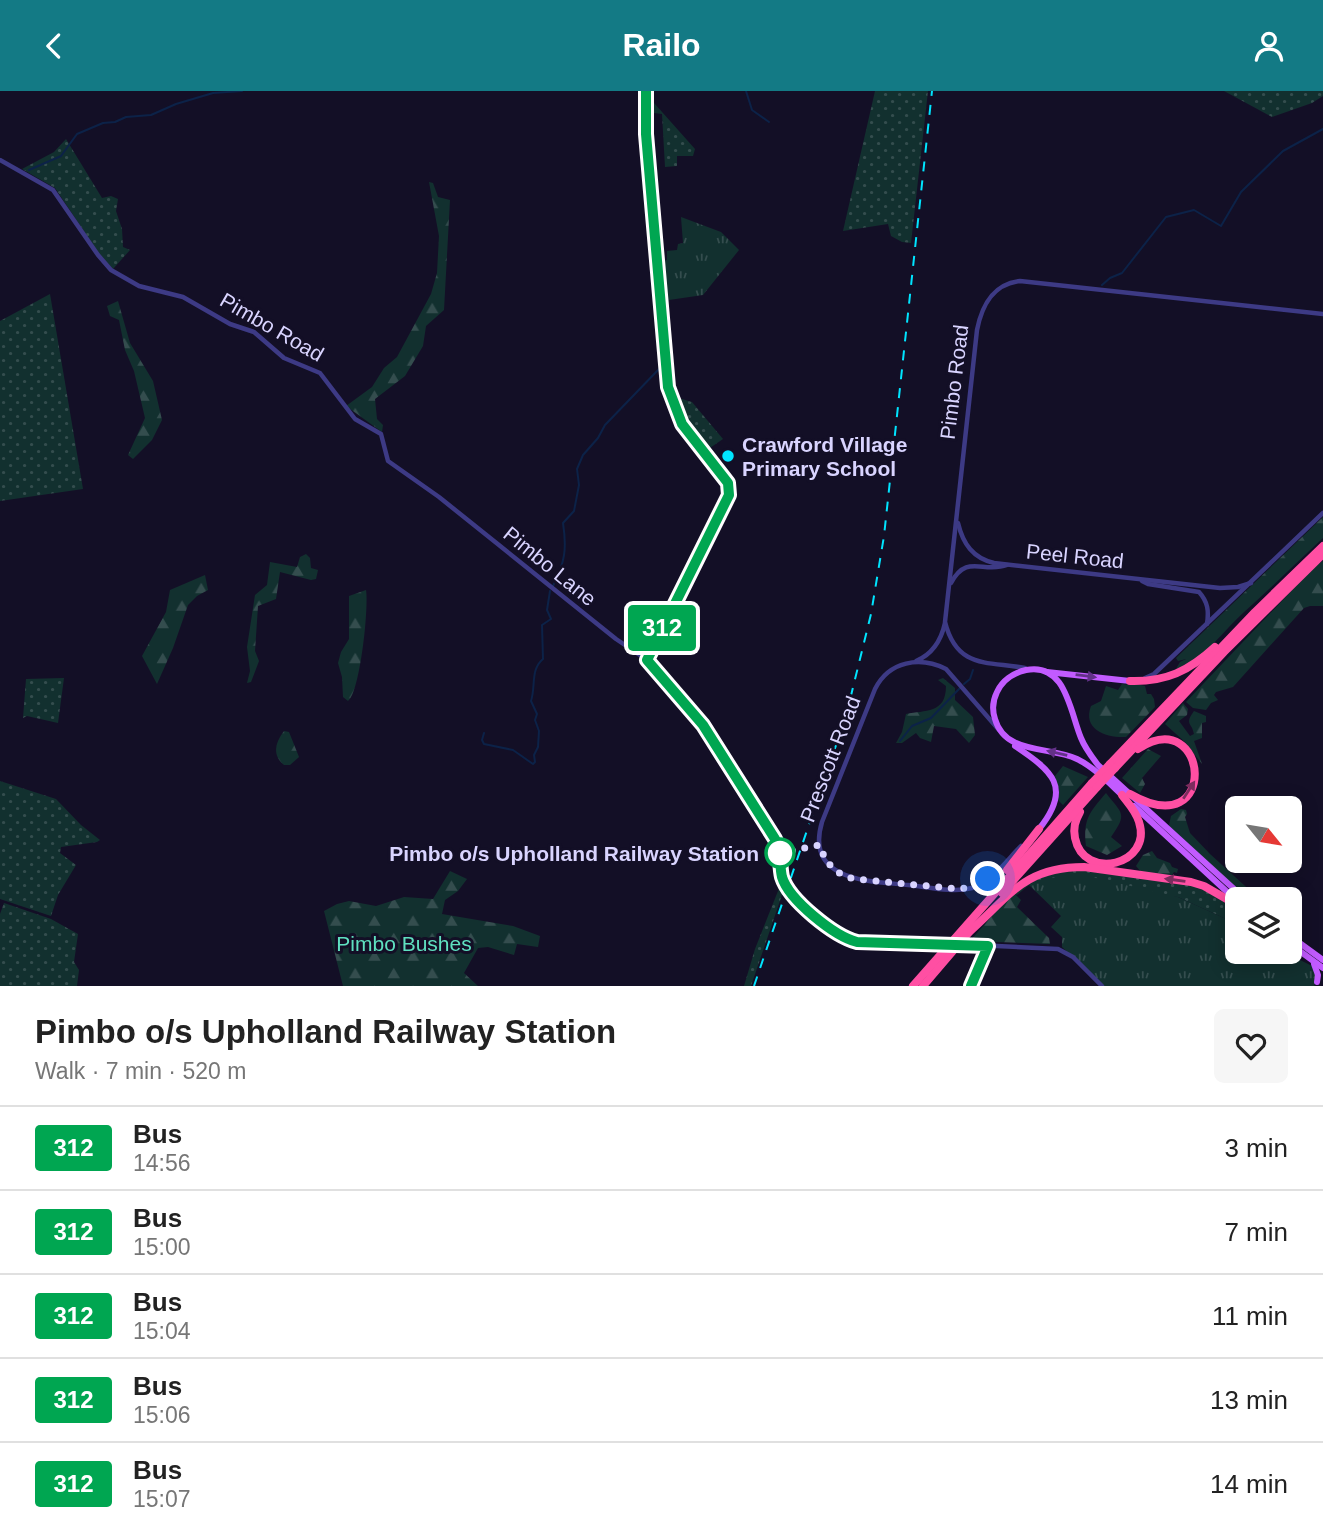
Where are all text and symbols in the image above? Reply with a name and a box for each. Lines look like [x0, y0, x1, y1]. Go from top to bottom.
icon: back [35, 27, 73, 65]
text: Railo [622, 27, 701, 63]
icon: person [1250, 27, 1288, 65]
street label: Pimbo Road [216, 288, 328, 366]
street label: Pimbo Road [936, 323, 972, 441]
place label: Crawford Village Primary School [742, 433, 907, 480]
marker: Crawford Village Primary School [720, 448, 736, 464]
street label: Pimbo Lane [499, 522, 601, 610]
street label: Peel Road [1025, 539, 1125, 573]
line badge: 312 [622, 605, 702, 651]
text: 312 [642, 614, 682, 641]
one-way arrow [1075, 671, 1097, 682]
street label: Prescott Road [795, 693, 865, 825]
one-way arrow [1046, 748, 1068, 759]
one-way arrow [1182, 780, 1195, 800]
north arrow [1225, 796, 1302, 873]
map controls [1225, 796, 1302, 964]
marker: Pimbo o/s Upholland Railway Station [765, 838, 795, 868]
place label: Pimbo o/s Upholland Railway Station [389, 842, 759, 865]
your location [970, 861, 1005, 896]
one-way arrow [1164, 874, 1186, 885]
button: layers [1225, 887, 1302, 964]
park label: Pimbo Bushes [336, 932, 472, 955]
button: heart [1214, 1009, 1288, 1083]
text: Pimbo o/s Upholland Railway Station [35, 1013, 616, 1050]
text: Walk · 7 min · 520 m [35, 1058, 246, 1084]
text: Bus [133, 1119, 182, 1149]
text: 3 min [1224, 1133, 1288, 1163]
text: 312 [53, 1134, 94, 1161]
text: 14:56 [133, 1150, 191, 1176]
text: Bus [133, 1203, 182, 1233]
text: 7 min [1224, 1217, 1288, 1247]
text: 312 [53, 1218, 94, 1245]
text: 15:00 [133, 1234, 191, 1260]
text: Bus [133, 1287, 182, 1317]
text: 11 min [1212, 1301, 1288, 1331]
text: 312 [53, 1302, 94, 1329]
text: 15:04 [133, 1318, 191, 1344]
text: Bus [133, 1371, 182, 1401]
text: 13 min [1210, 1385, 1288, 1415]
text: 312 [53, 1386, 94, 1413]
text: 15:06 [133, 1402, 191, 1428]
text: Bus [133, 1455, 182, 1485]
text: 14 min [1210, 1469, 1288, 1499]
text: 312 [53, 1470, 94, 1497]
text: 15:07 [133, 1486, 191, 1512]

